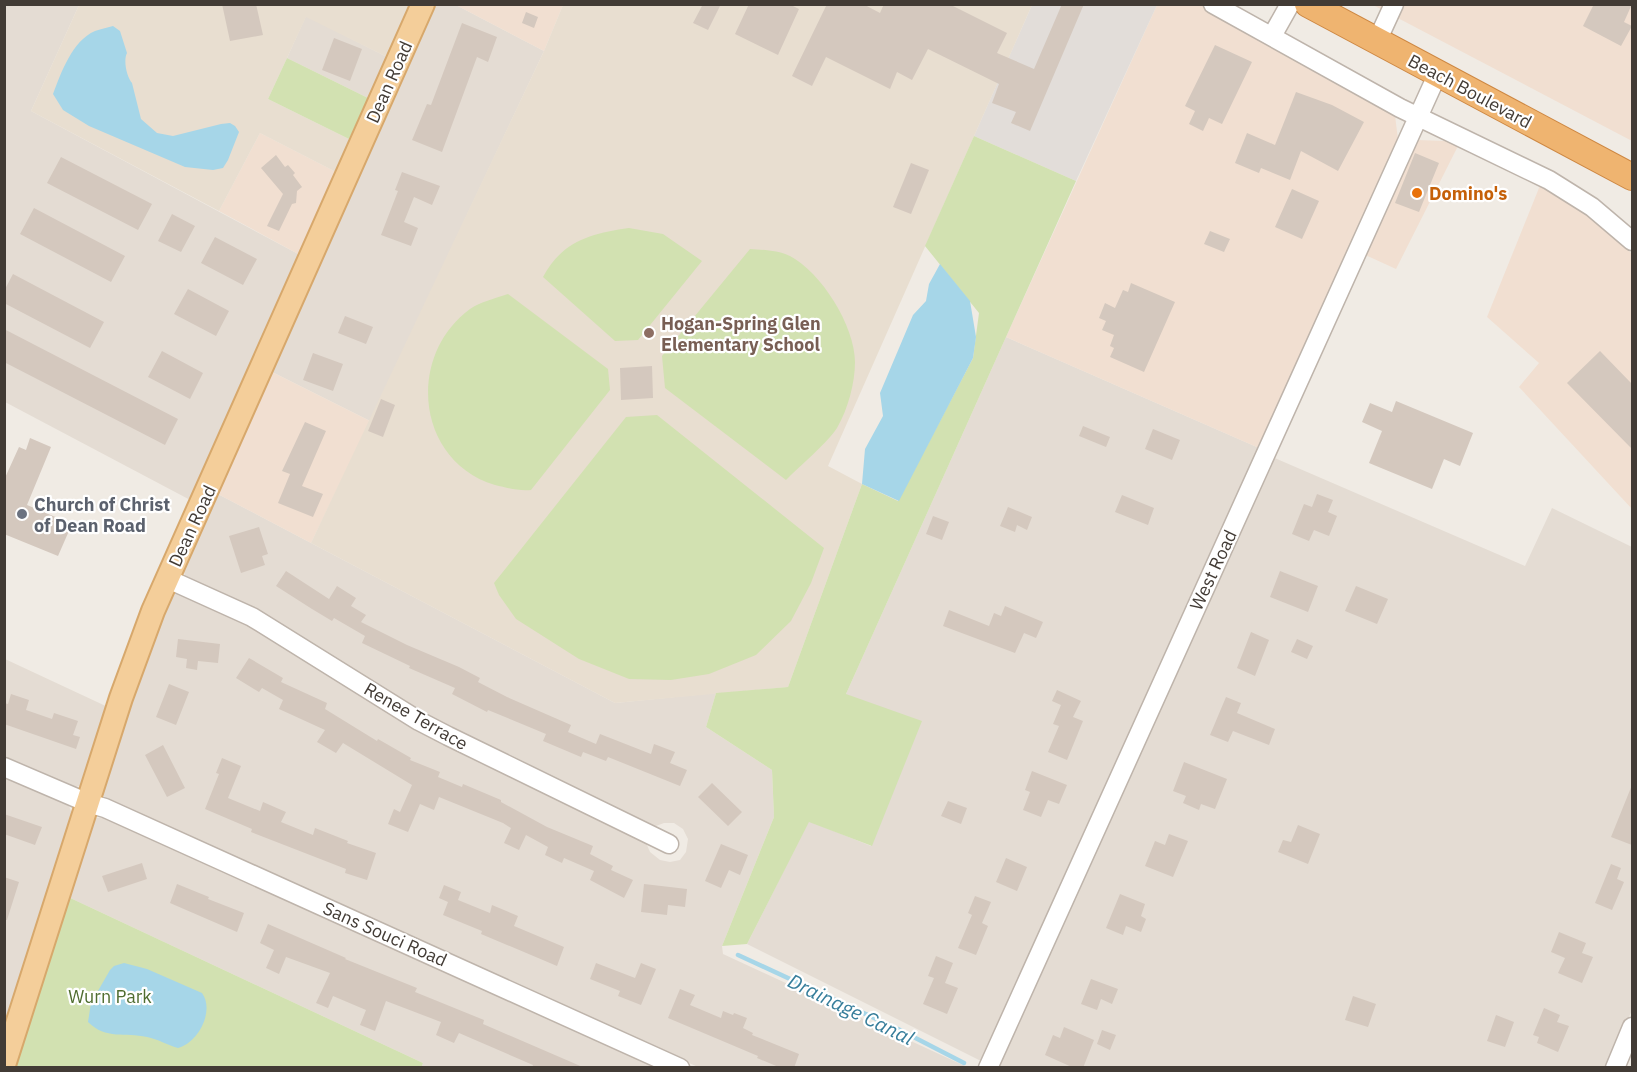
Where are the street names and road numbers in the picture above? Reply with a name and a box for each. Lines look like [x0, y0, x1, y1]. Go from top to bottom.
street label: Dean Road [361, 37, 417, 127]
street label: Beach Boulevard [1404, 49, 1536, 133]
street label: Dean Road [163, 482, 221, 570]
street label: West Road [1184, 526, 1242, 614]
street label: Renee Terrace [360, 677, 472, 755]
street label: Sans Souci Road [319, 896, 451, 972]

